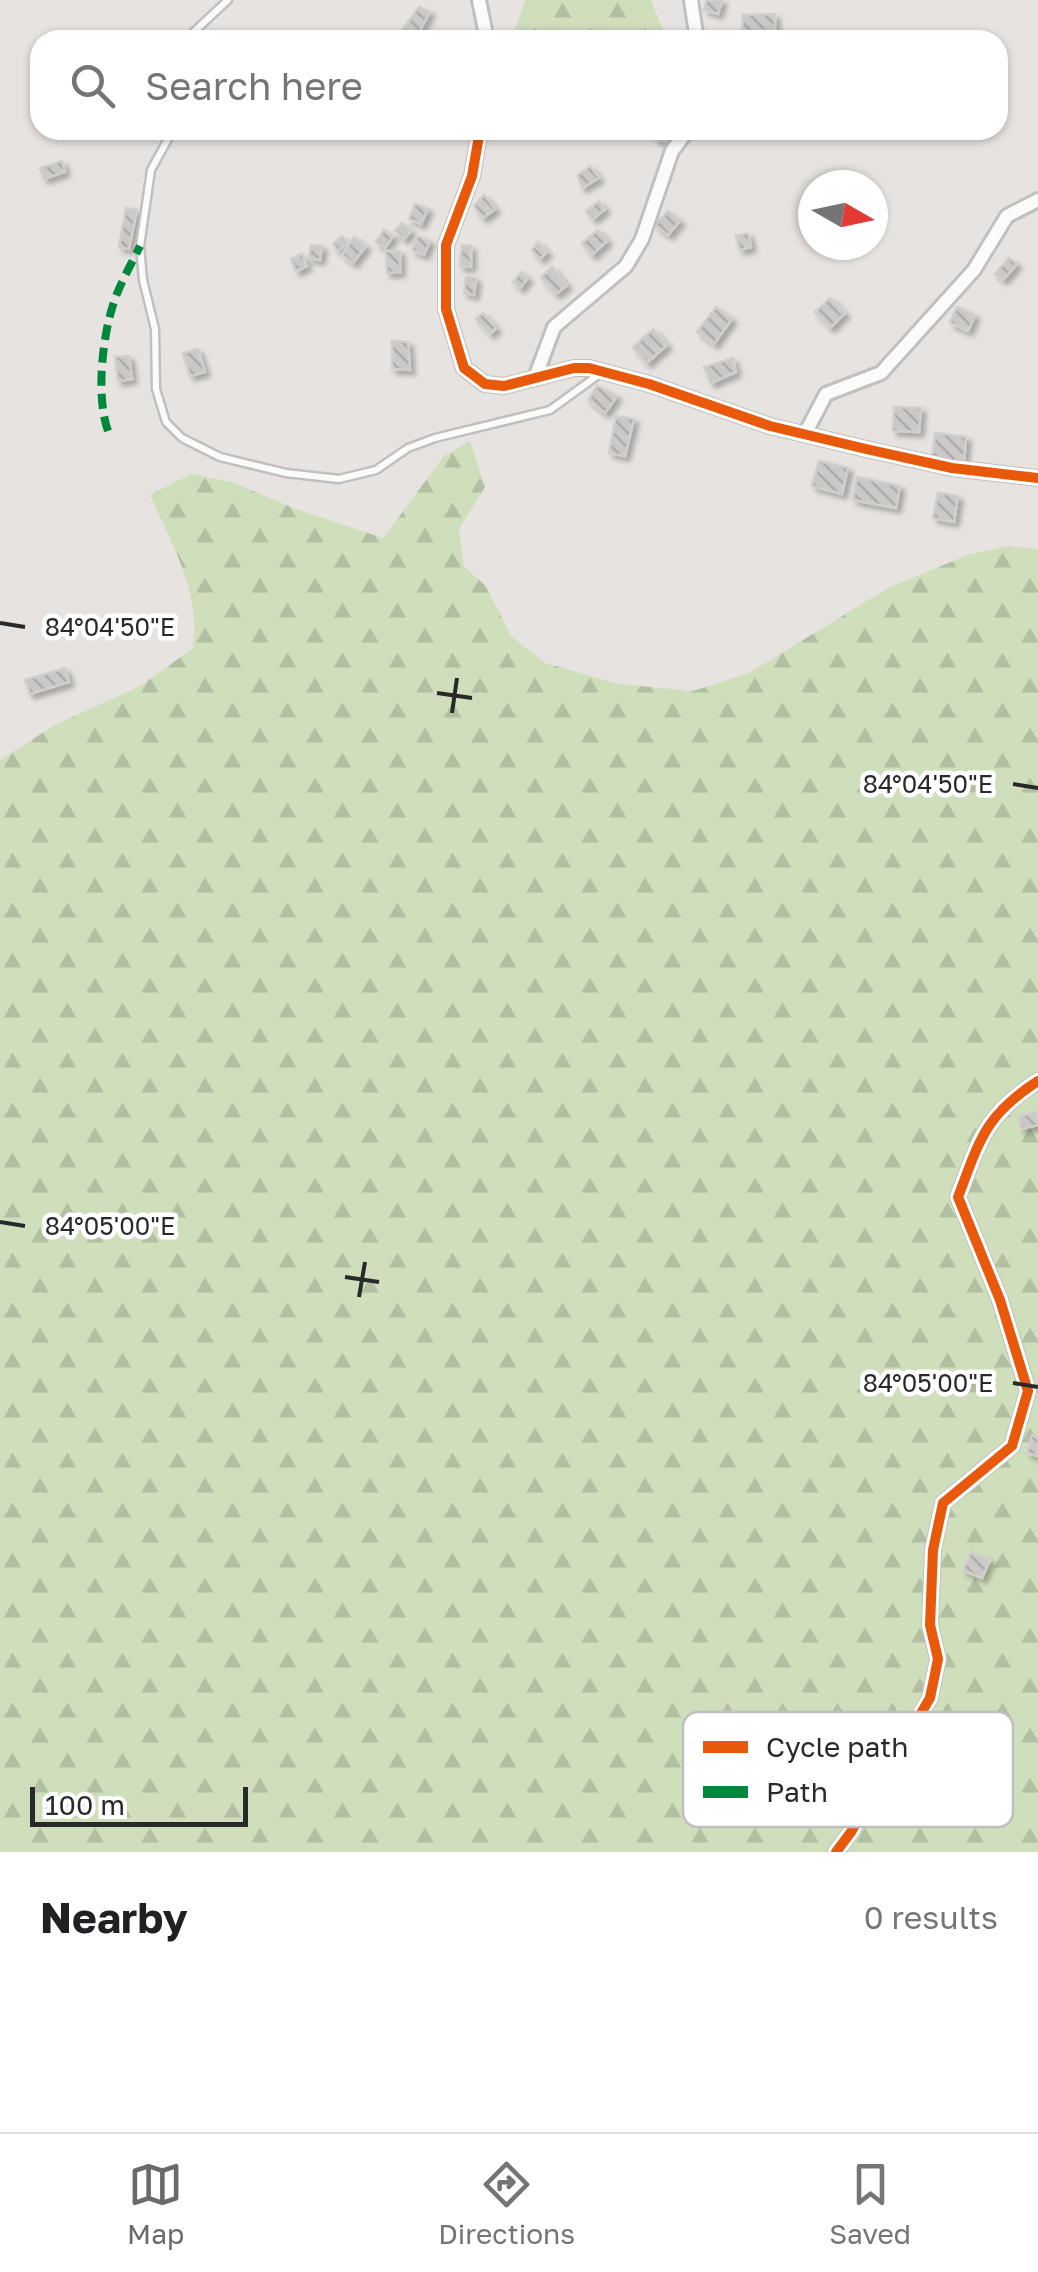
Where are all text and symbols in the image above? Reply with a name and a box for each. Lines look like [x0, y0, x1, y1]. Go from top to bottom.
search box [30, 30, 1008, 140]
icon: search [65, 58, 120, 113]
text: Search here [145, 63, 363, 108]
north arrow [798, 170, 888, 260]
text: 84°04'50"E [45, 611, 175, 642]
text: 84°04'50"E [863, 768, 993, 799]
text: 84°05'00"E [45, 1210, 175, 1241]
text: 84°05'00"E [863, 1367, 993, 1398]
legend [683, 1712, 1013, 1827]
text: Cycle path [766, 1730, 909, 1763]
text: Path [766, 1775, 828, 1808]
scale bar [30, 1782, 248, 1826]
text: 100 m [45, 1788, 125, 1821]
text: Nearby [40, 1892, 188, 1942]
text: 0 results [864, 1898, 998, 1936]
tab: Map [127, 2157, 184, 2250]
tab: Directions [438, 2157, 575, 2250]
tab: Saved [829, 2157, 911, 2250]

